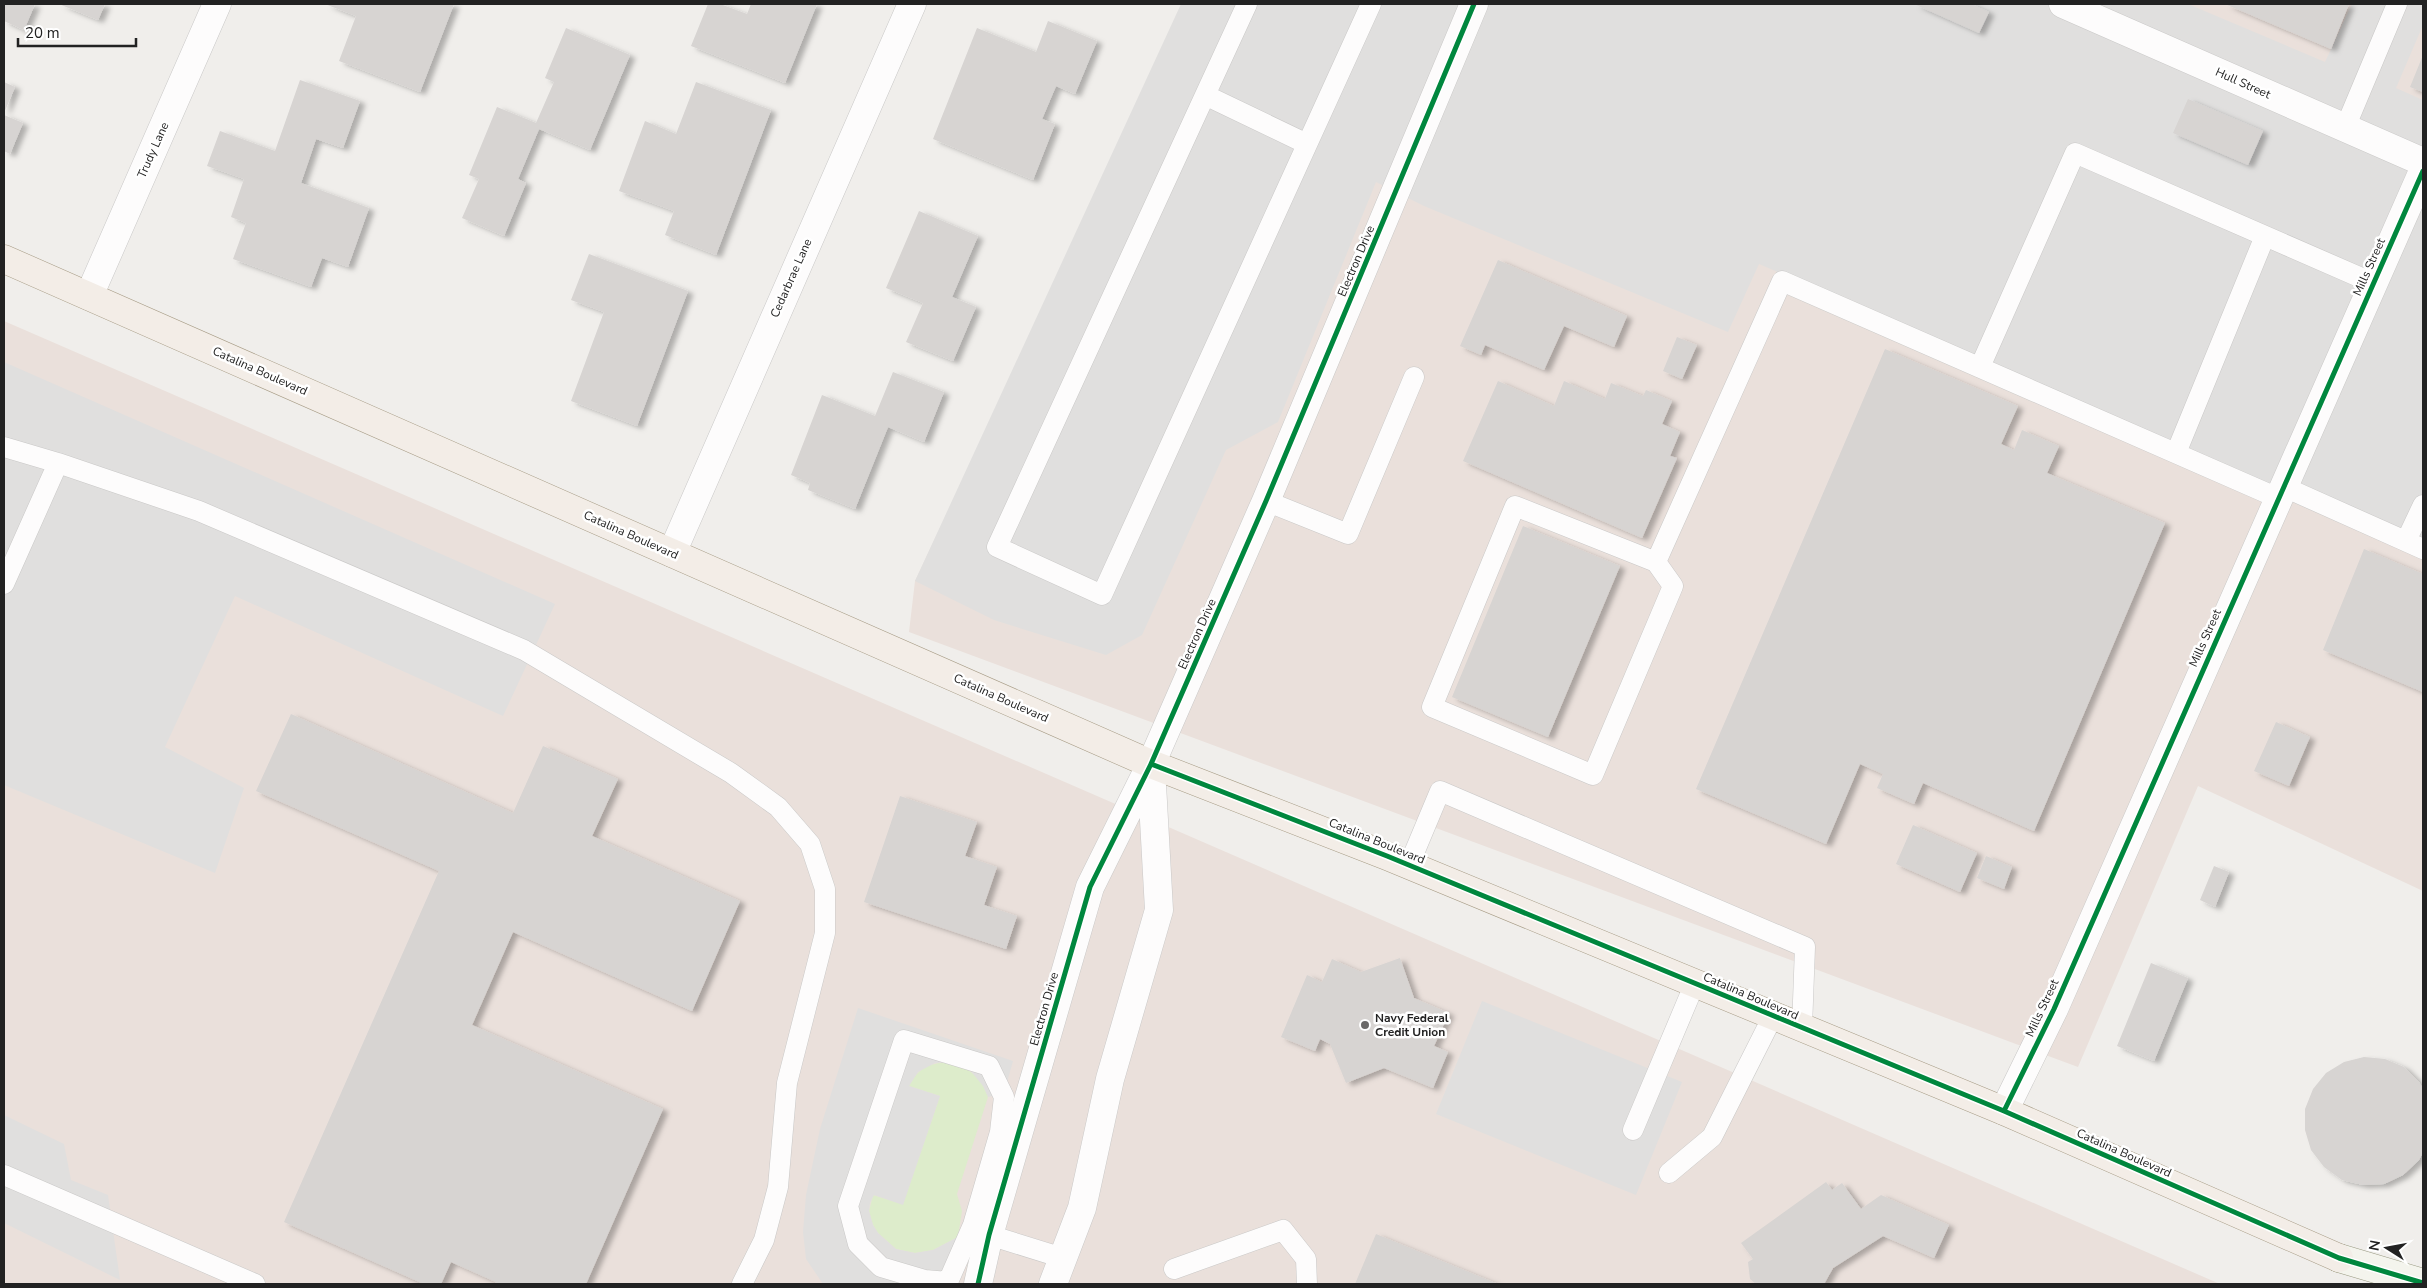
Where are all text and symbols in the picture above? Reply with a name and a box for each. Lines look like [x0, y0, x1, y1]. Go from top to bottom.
scale bar [18, 15, 135, 47]
text: 20 m [25, 23, 60, 43]
street label: Hull Street [2213, 64, 2274, 103]
street label: Trudy Lane [134, 119, 172, 181]
street label: Electron Drive [1334, 223, 1378, 299]
street label: Mills Street [2349, 235, 2389, 298]
street label: Cedarbrae Lane [766, 236, 816, 320]
street label: Catalina Boulevard [210, 343, 310, 399]
street label: Catalina Boulevard [581, 507, 681, 563]
street label: Electron Drive [1174, 596, 1220, 672]
street label: Mills Street [2185, 606, 2225, 669]
street label: Catalina Boulevard [951, 670, 1051, 726]
street label: Catalina Boulevard [1327, 814, 1427, 868]
street label: Catalina Boulevard [1701, 969, 1801, 1023]
street label: Electron Drive [1026, 970, 1062, 1048]
street label: Mills Street [2022, 976, 2063, 1039]
place label: Navy Federal Credit Union [1375, 1010, 1449, 1040]
marker: Navy Federal Credit Union [1359, 1019, 1371, 1031]
street label: Catalina Boulevard [2074, 1125, 2174, 1181]
north arrow [2362, 1223, 2412, 1273]
text: N [2364, 1239, 2385, 1253]

